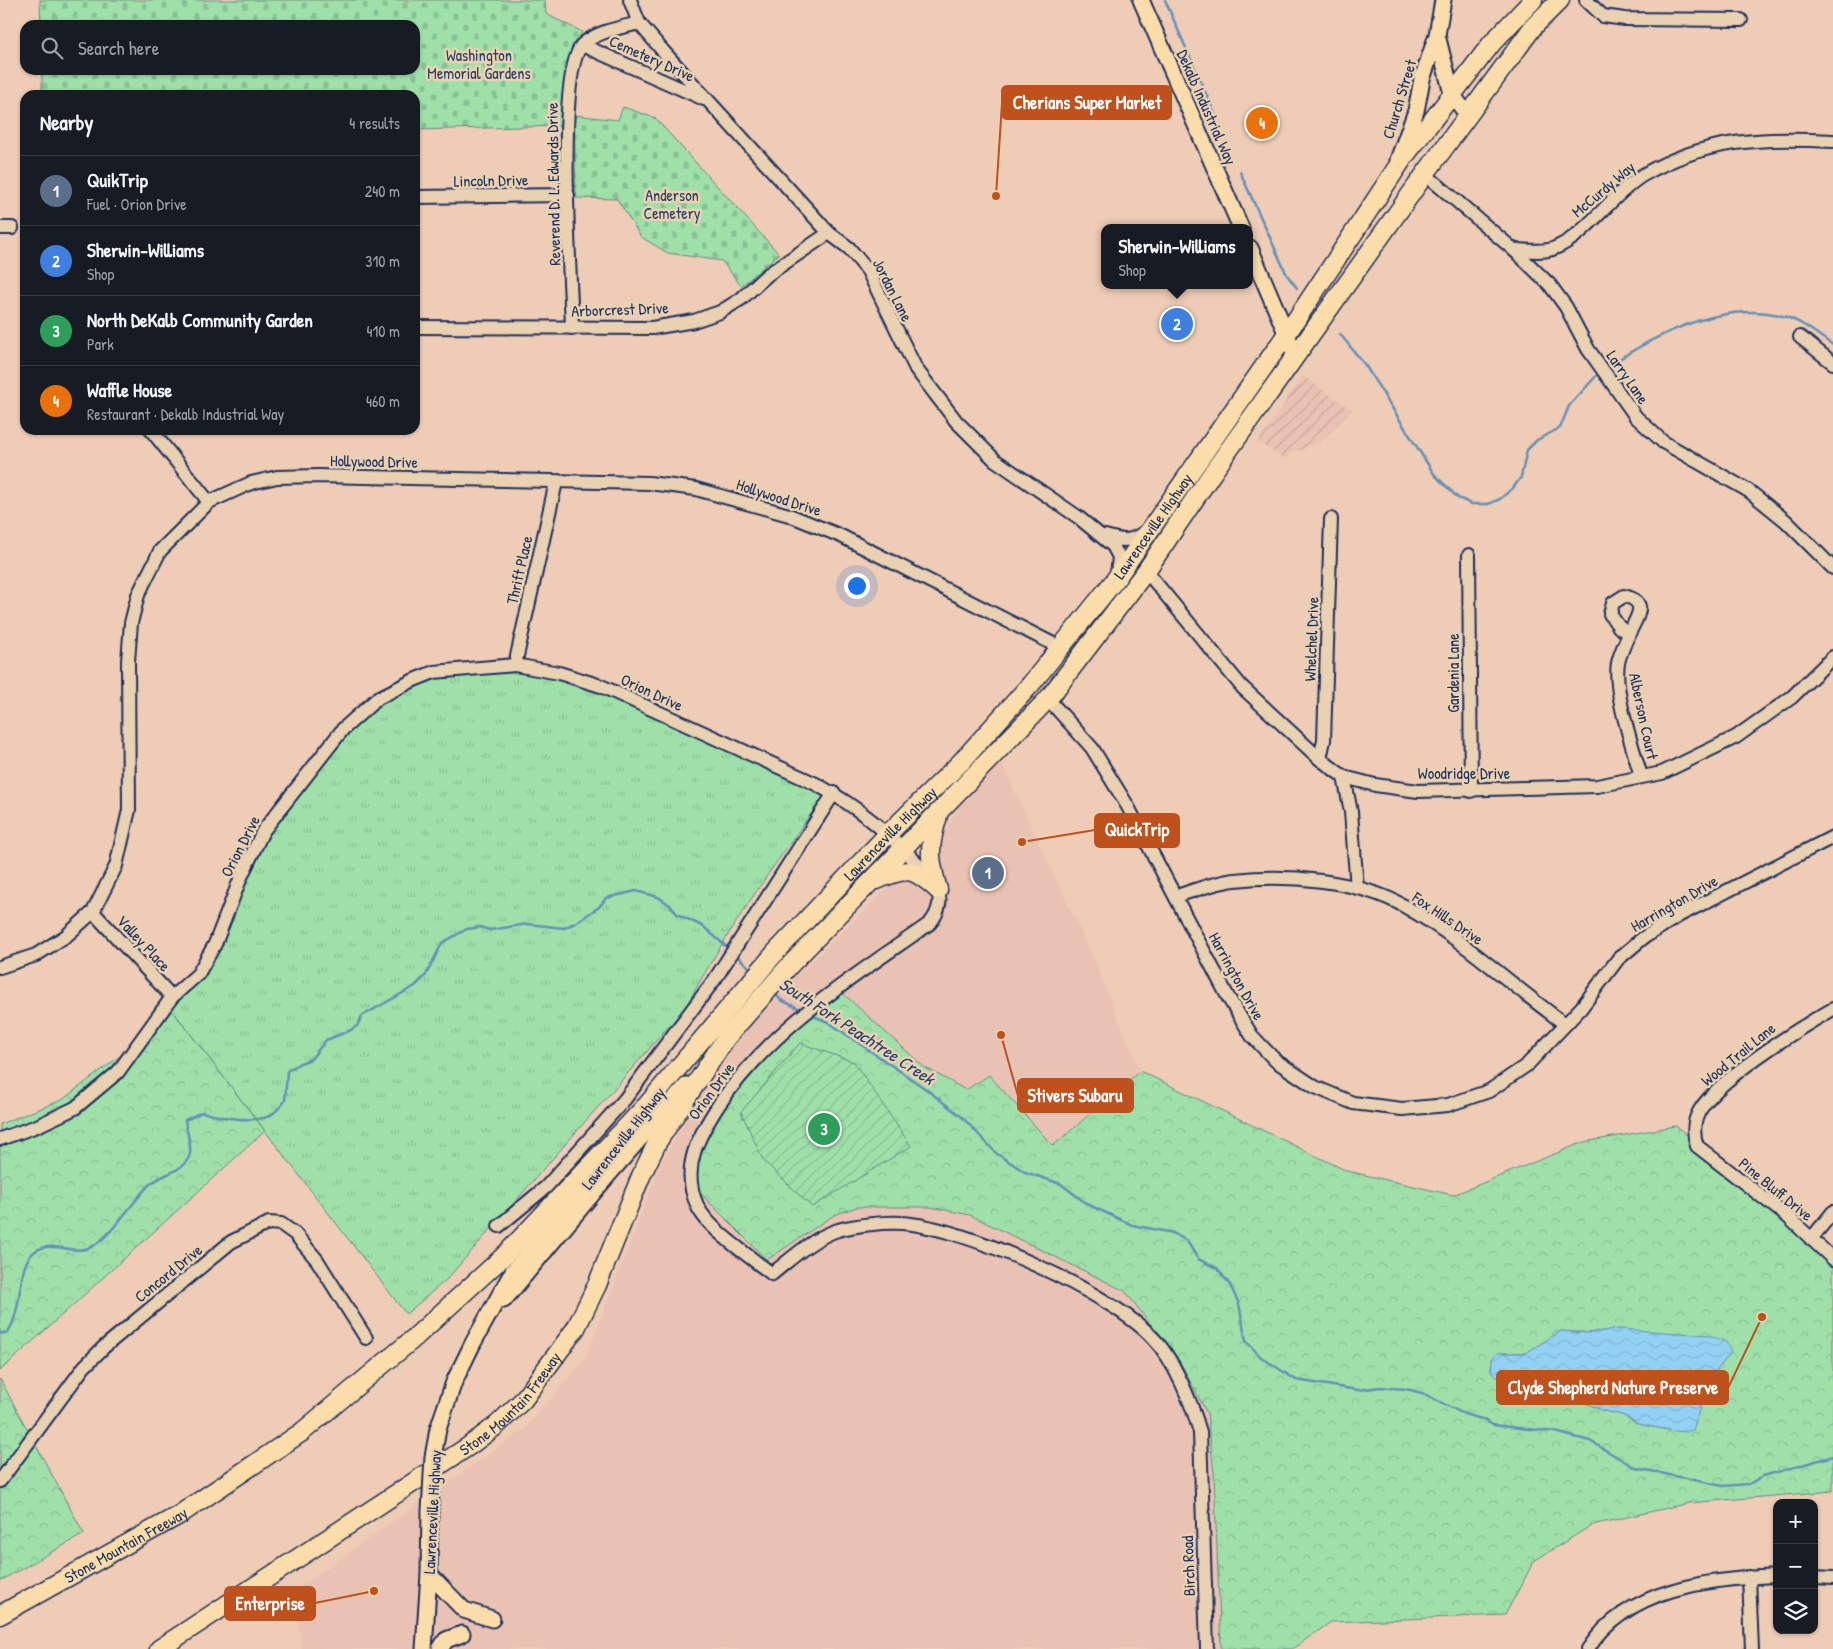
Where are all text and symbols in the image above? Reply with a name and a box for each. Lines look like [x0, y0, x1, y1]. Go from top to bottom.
search box [20, 20, 420, 75]
street label: Cemetery Drive [606, 29, 699, 87]
icon: search [38, 34, 66, 62]
text: Search here [78, 35, 159, 61]
park label: Washington Memorial Gardens [427, 44, 531, 84]
street label: Dekalb Industrial Way [1172, 46, 1242, 168]
street label: Church Street [1377, 56, 1422, 141]
callout: Cherians Super Market [1002, 86, 1171, 119]
text: Cherians Super Market [1013, 90, 1162, 116]
street label: Reverend D. L. Edwards Drive [541, 102, 565, 266]
pin: 4 [1246, 104, 1278, 142]
text: Nearby [40, 108, 93, 137]
text: 4 results [349, 112, 400, 134]
street label: McCurdy Way [1567, 156, 1640, 222]
text: QuikTrip [87, 167, 148, 193]
street label: Lincoln Drive [453, 168, 529, 192]
text: 1 [53, 180, 59, 202]
text: 240 m [365, 180, 400, 202]
park label: Anderson Cemetery [643, 184, 701, 224]
text: Fuel · Orion Drive [87, 193, 187, 215]
popup [1101, 224, 1253, 289]
text: Sherwin-Williams [1119, 233, 1235, 259]
text: Sherwin-Williams [87, 237, 204, 263]
text: 2 [52, 250, 60, 272]
text: 310 m [365, 250, 400, 272]
street label: Jordan Lane [868, 255, 918, 326]
text: Shop [1119, 259, 1146, 281]
text: Shop [87, 263, 114, 285]
street label: Arborcrest Drive [571, 296, 670, 322]
pin: 2 [1161, 305, 1193, 343]
text: North DeKalb Community Garden [87, 307, 313, 333]
text: 3 [52, 320, 60, 342]
text: 410 m [366, 320, 400, 342]
text: Park [87, 333, 114, 355]
street label: Larry Lane [1602, 346, 1655, 409]
text: Waffle House [87, 377, 172, 403]
text: 4 [53, 390, 59, 412]
text: 460 m [366, 390, 400, 412]
text: Restaurant · Dekalb Industrial Way [87, 403, 284, 425]
street label: Hollywood Drive [330, 449, 419, 473]
street label: Lawrenceville Highway [1108, 469, 1197, 583]
street label: Hollywood Drive [734, 473, 825, 521]
street label: Thrift Place [500, 533, 538, 606]
your location [844, 573, 870, 599]
street label: Whelchel Drive [1299, 596, 1323, 682]
street label: Gardenia Lane [1442, 633, 1464, 713]
street label: Orion Drive [617, 668, 687, 716]
street label: Alberson Court [1624, 671, 1664, 762]
street label: Woodridge Drive [1418, 762, 1511, 784]
street label: Lawrenceville Highway [838, 781, 941, 885]
street label: Orion Drive [215, 811, 265, 880]
callout: QuickTrip [1095, 814, 1179, 847]
text: QuickTrip [1105, 817, 1170, 843]
pin: 1 [972, 854, 1004, 892]
street label: Harrington Drive [1626, 869, 1722, 937]
street label: Fox Hills Drive [1407, 886, 1488, 950]
street label: Valley Place [112, 910, 176, 976]
street label: Harrington Drive [1204, 928, 1270, 1024]
water label: South Fork Peachtree Creek [774, 971, 941, 1092]
street label: Wood Trail Lane [1696, 1017, 1780, 1091]
street label: Orion Drive [683, 1057, 740, 1124]
callout: Stivers Subaru [1018, 1079, 1133, 1112]
street label: Lawrenceville Highway [576, 1082, 670, 1194]
text: Stivers Subaru [1028, 1083, 1123, 1108]
pin: 3 [808, 1110, 840, 1148]
street label: Pine Bluff Drive [1734, 1152, 1818, 1226]
street label: Concord Drive [129, 1238, 207, 1307]
street label: Stone Mountain Freeway [455, 1347, 566, 1460]
callout: Clyde Shepherd Nature Preserve [1497, 1371, 1728, 1404]
text: Clyde Shepherd Nature Preserve [1508, 1375, 1719, 1401]
street label: Lawrenceville Highway [418, 1449, 446, 1575]
map controls [1773, 1499, 1818, 1634]
button: + [1773, 1499, 1818, 1544]
street label: Stone Mountain Freeway [60, 1501, 192, 1588]
street label: Birch Road [1176, 1535, 1200, 1597]
button: − [1773, 1544, 1818, 1589]
callout: Enterprise [225, 1587, 315, 1620]
button: layers [1773, 1589, 1818, 1634]
text: Enterprise [235, 1591, 305, 1617]

